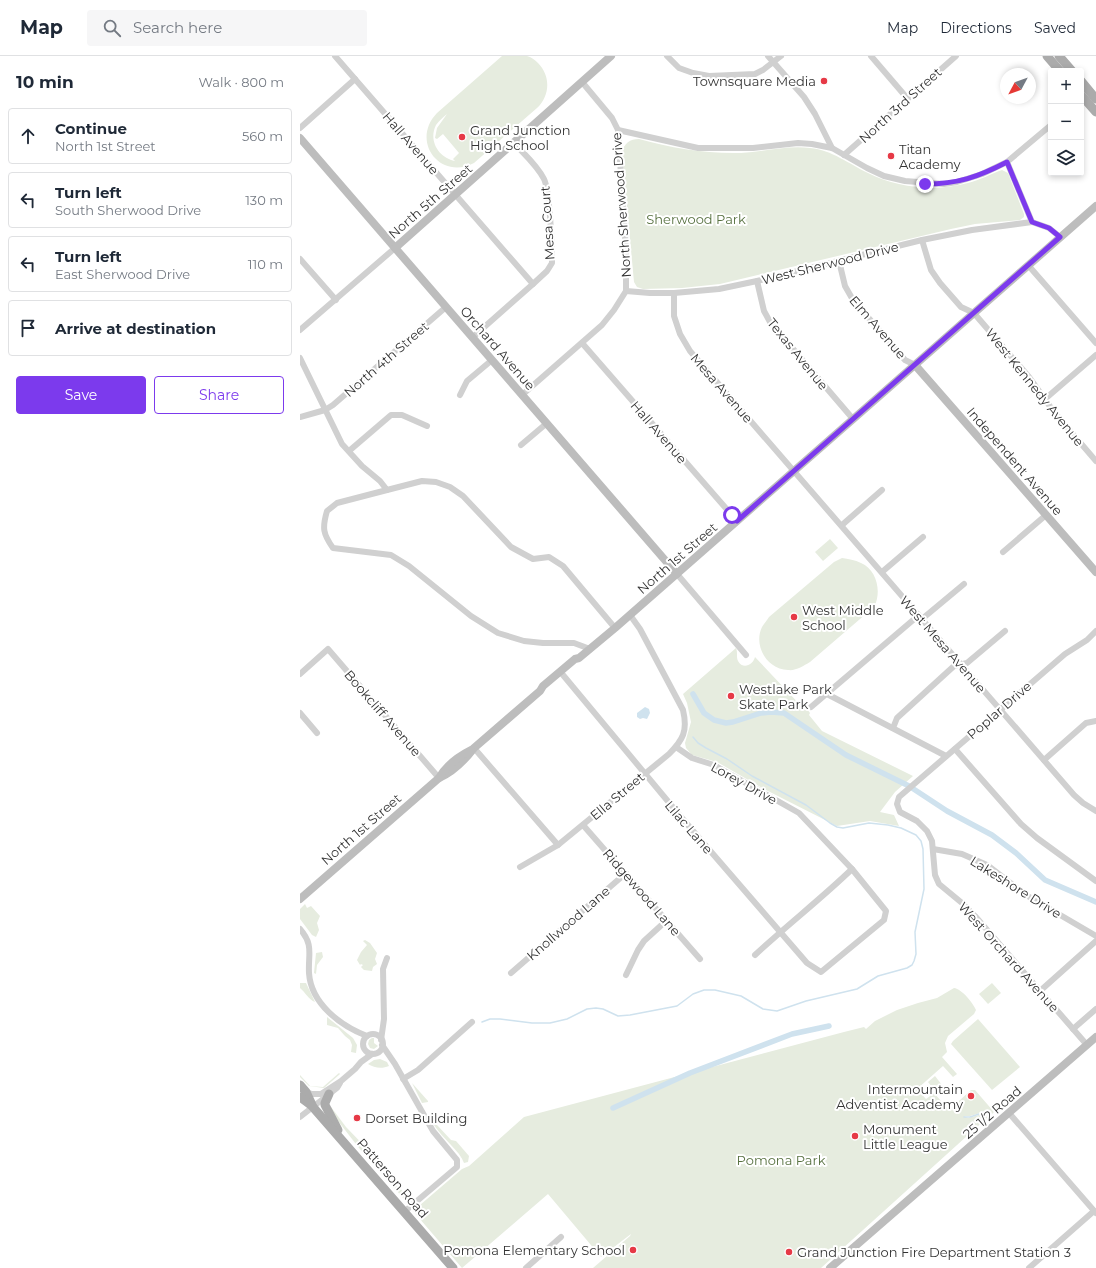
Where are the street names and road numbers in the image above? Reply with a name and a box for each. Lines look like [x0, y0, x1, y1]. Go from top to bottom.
street label: North 3rd Street [855, 64, 945, 146]
street label: Hall Avenue [379, 108, 443, 178]
street label: North Sherwood Drive [608, 132, 634, 278]
street label: North 5th Street [385, 160, 475, 242]
street label: Mesa Court [536, 185, 558, 261]
street label: West Sherwood Drive [760, 238, 900, 288]
street label: Elm Avenue [846, 292, 910, 362]
street label: Orchard Avenue [457, 303, 539, 393]
street label: Texas Avenue [764, 315, 832, 393]
street label: North 4th Street [340, 318, 432, 400]
street label: West Kennedy Avenue [982, 325, 1088, 449]
street label: Mesa Avenue [688, 350, 757, 426]
street label: Hall Avenue [627, 397, 691, 467]
street label: Independent Avenue [964, 404, 1066, 518]
street label: North 1st Street [634, 519, 720, 597]
street label: West Mesa Avenue [896, 592, 990, 696]
street label: Bookcliff Avenue [341, 667, 425, 760]
street label: Poplar Drive [964, 678, 1035, 742]
street label: Lorey Drive [708, 758, 780, 808]
street label: Ella Street [587, 769, 647, 823]
street label: North 1st Street [318, 790, 404, 868]
street label: Lilac Lane [662, 797, 716, 857]
street label: Ridgewood Lane [600, 845, 684, 939]
street label: Lakeshore Drive [968, 853, 1065, 921]
street label: Knollwood Lane [523, 883, 613, 963]
street label: West Orchard Avenue [955, 899, 1063, 1015]
street label: 25 1/2 Road [960, 1082, 1024, 1142]
street label: Patterson Road [354, 1135, 432, 1221]

